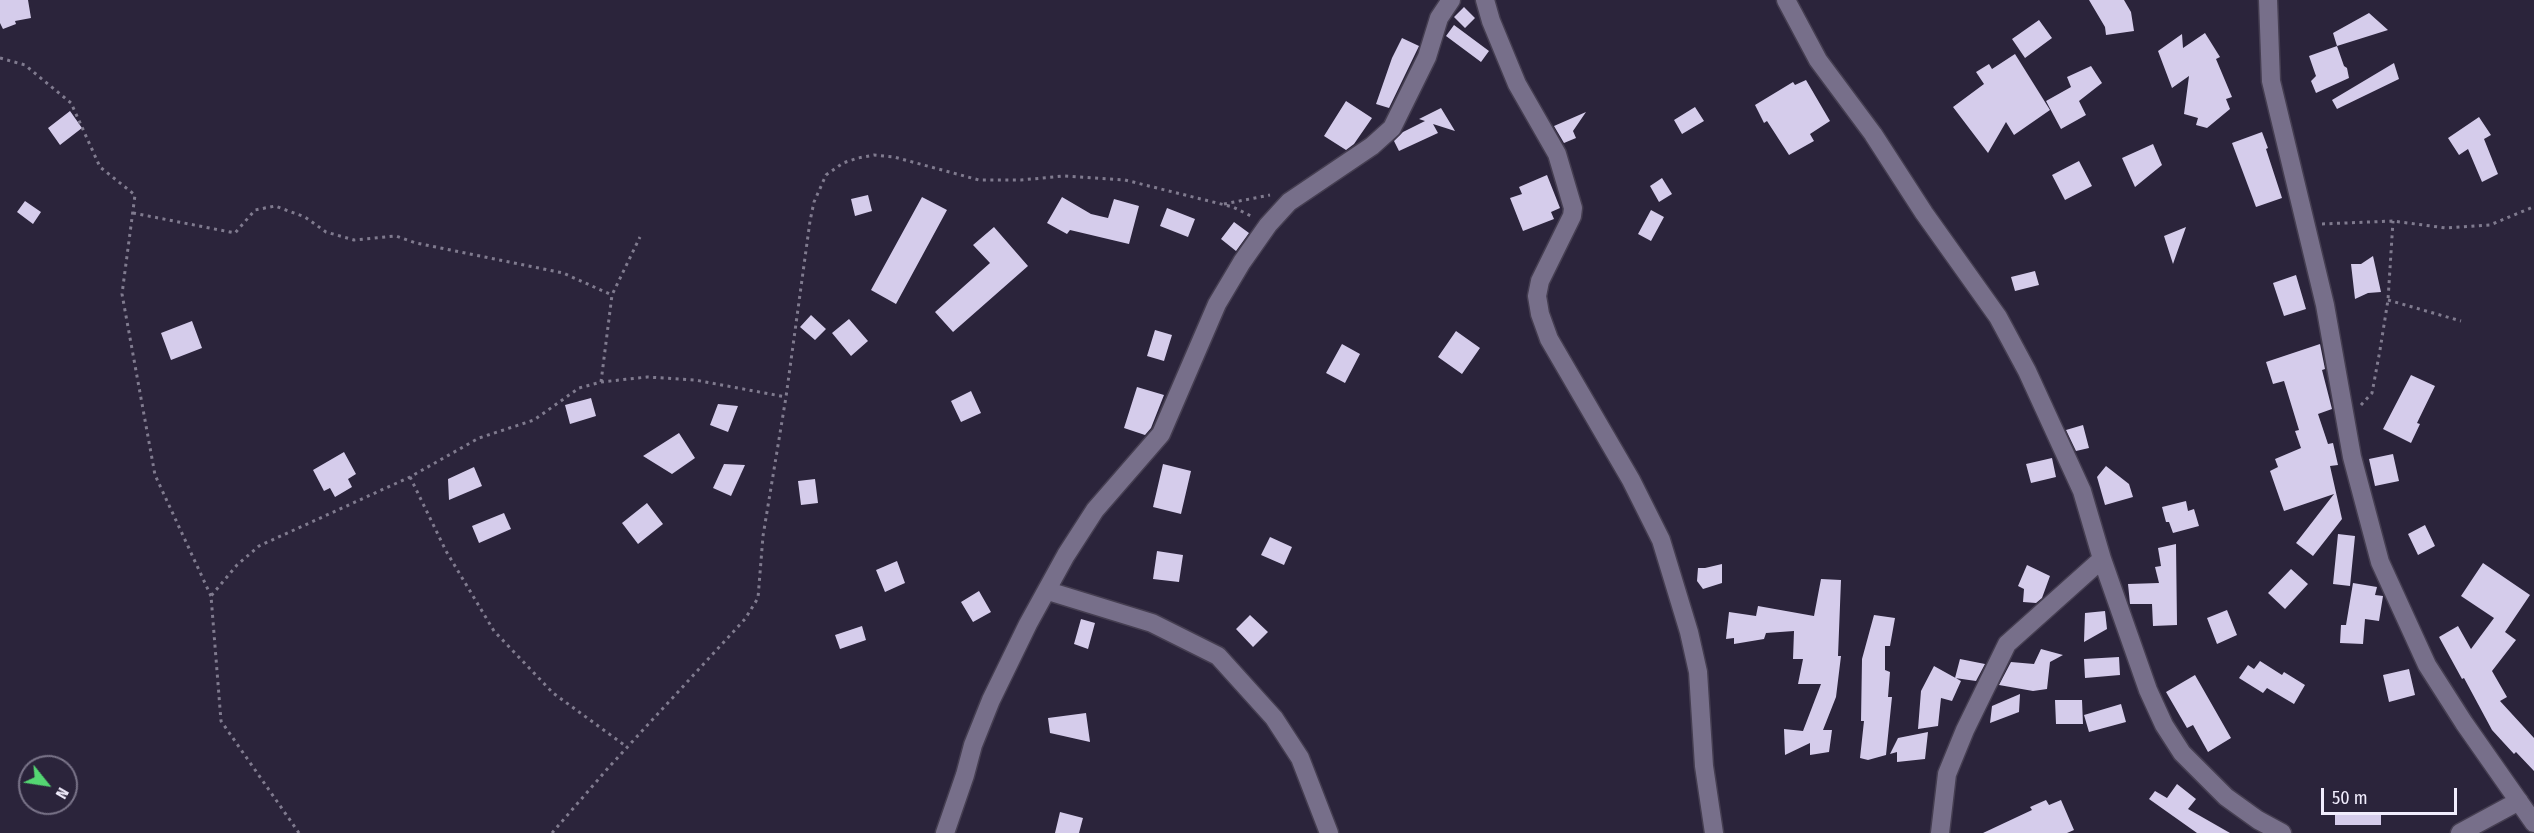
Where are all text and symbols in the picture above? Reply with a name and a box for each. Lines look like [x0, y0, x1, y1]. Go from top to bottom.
north arrow [18, 755, 78, 815]
scale bar [2324, 776, 2460, 814]
text: N [52, 784, 73, 802]
text: 50 m [2332, 787, 2368, 809]

